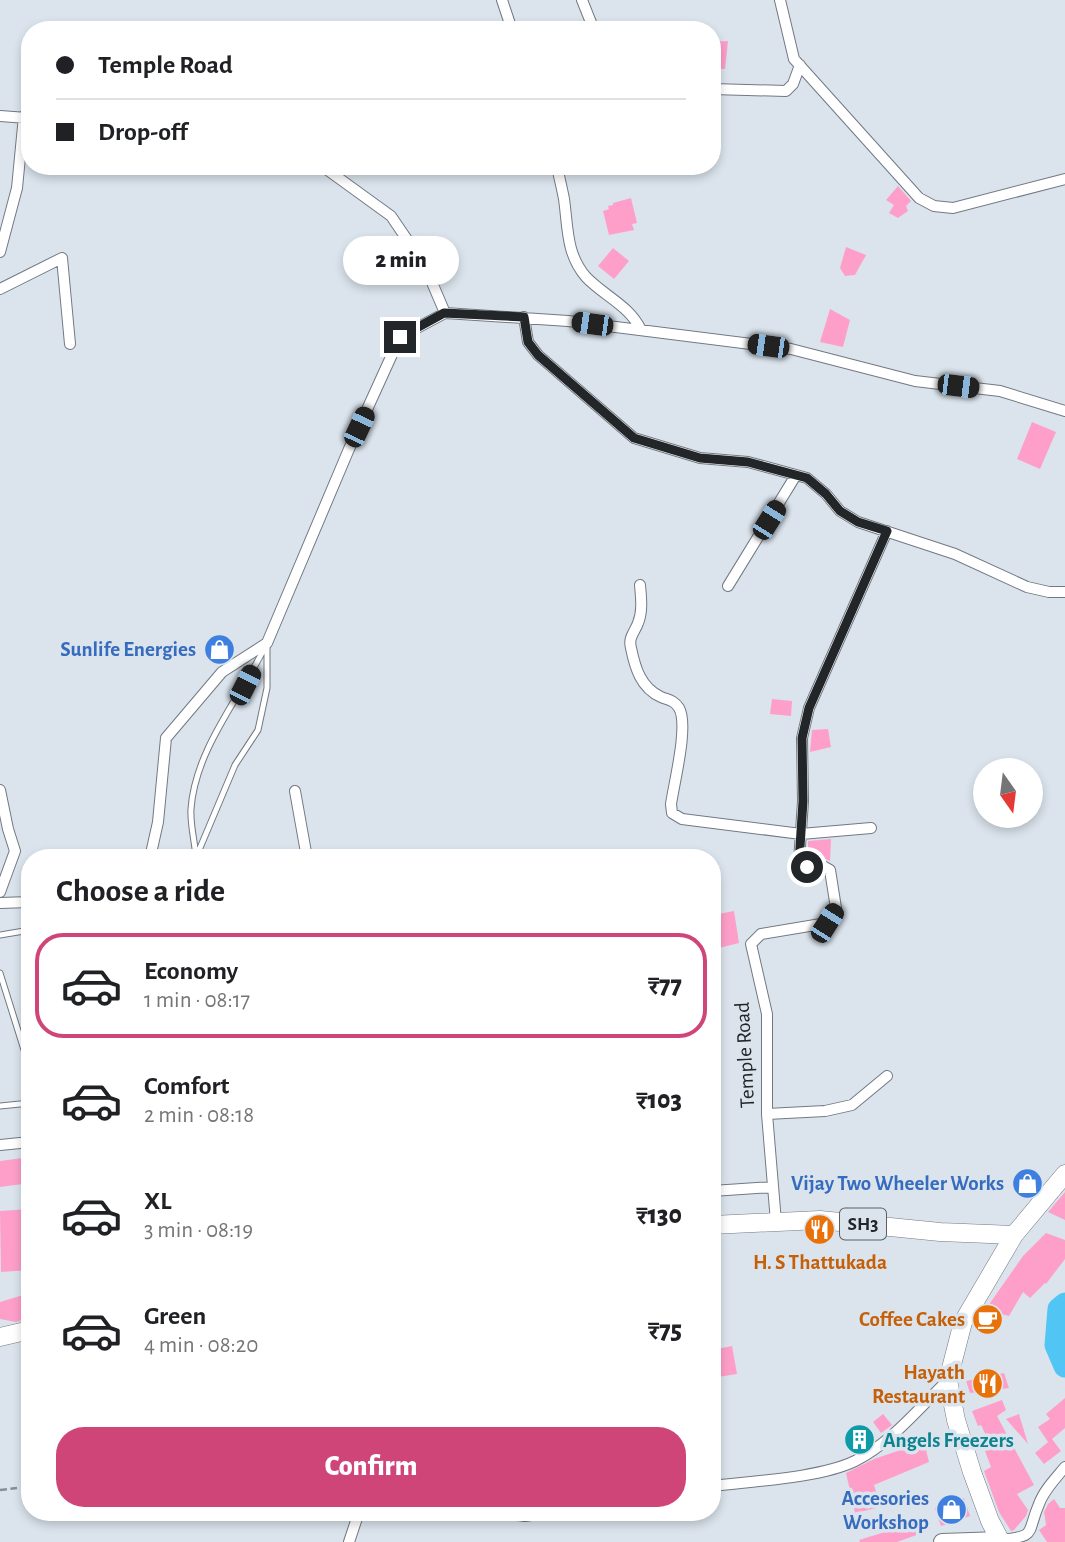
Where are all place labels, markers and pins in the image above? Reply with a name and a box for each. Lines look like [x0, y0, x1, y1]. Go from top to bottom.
shop icon: Sunlife Energies [202, 632, 236, 666]
place label: Sunlife Energies [60, 639, 196, 660]
shop icon: Vijay Two Wheeler Works [1010, 1166, 1044, 1200]
place label: Vijay Two Wheeler Works [791, 1173, 1004, 1194]
restaurant icon: H. S Thattukada [803, 1213, 837, 1247]
place label: H. S Thattukada [753, 1252, 887, 1273]
cafe icon: Coffee Cakes [971, 1302, 1005, 1336]
place label: Coffee Cakes [859, 1309, 965, 1330]
place label: Hayath Restaurant [872, 1362, 965, 1407]
restaurant icon: Hayath Restaurant [971, 1367, 1005, 1401]
building icon: Angels Freezers [843, 1423, 877, 1457]
place label: Angels Freezers [883, 1430, 1014, 1451]
place label: Accesories Workshop [842, 1488, 929, 1533]
shop icon: Accesories Workshop [935, 1493, 969, 1527]

